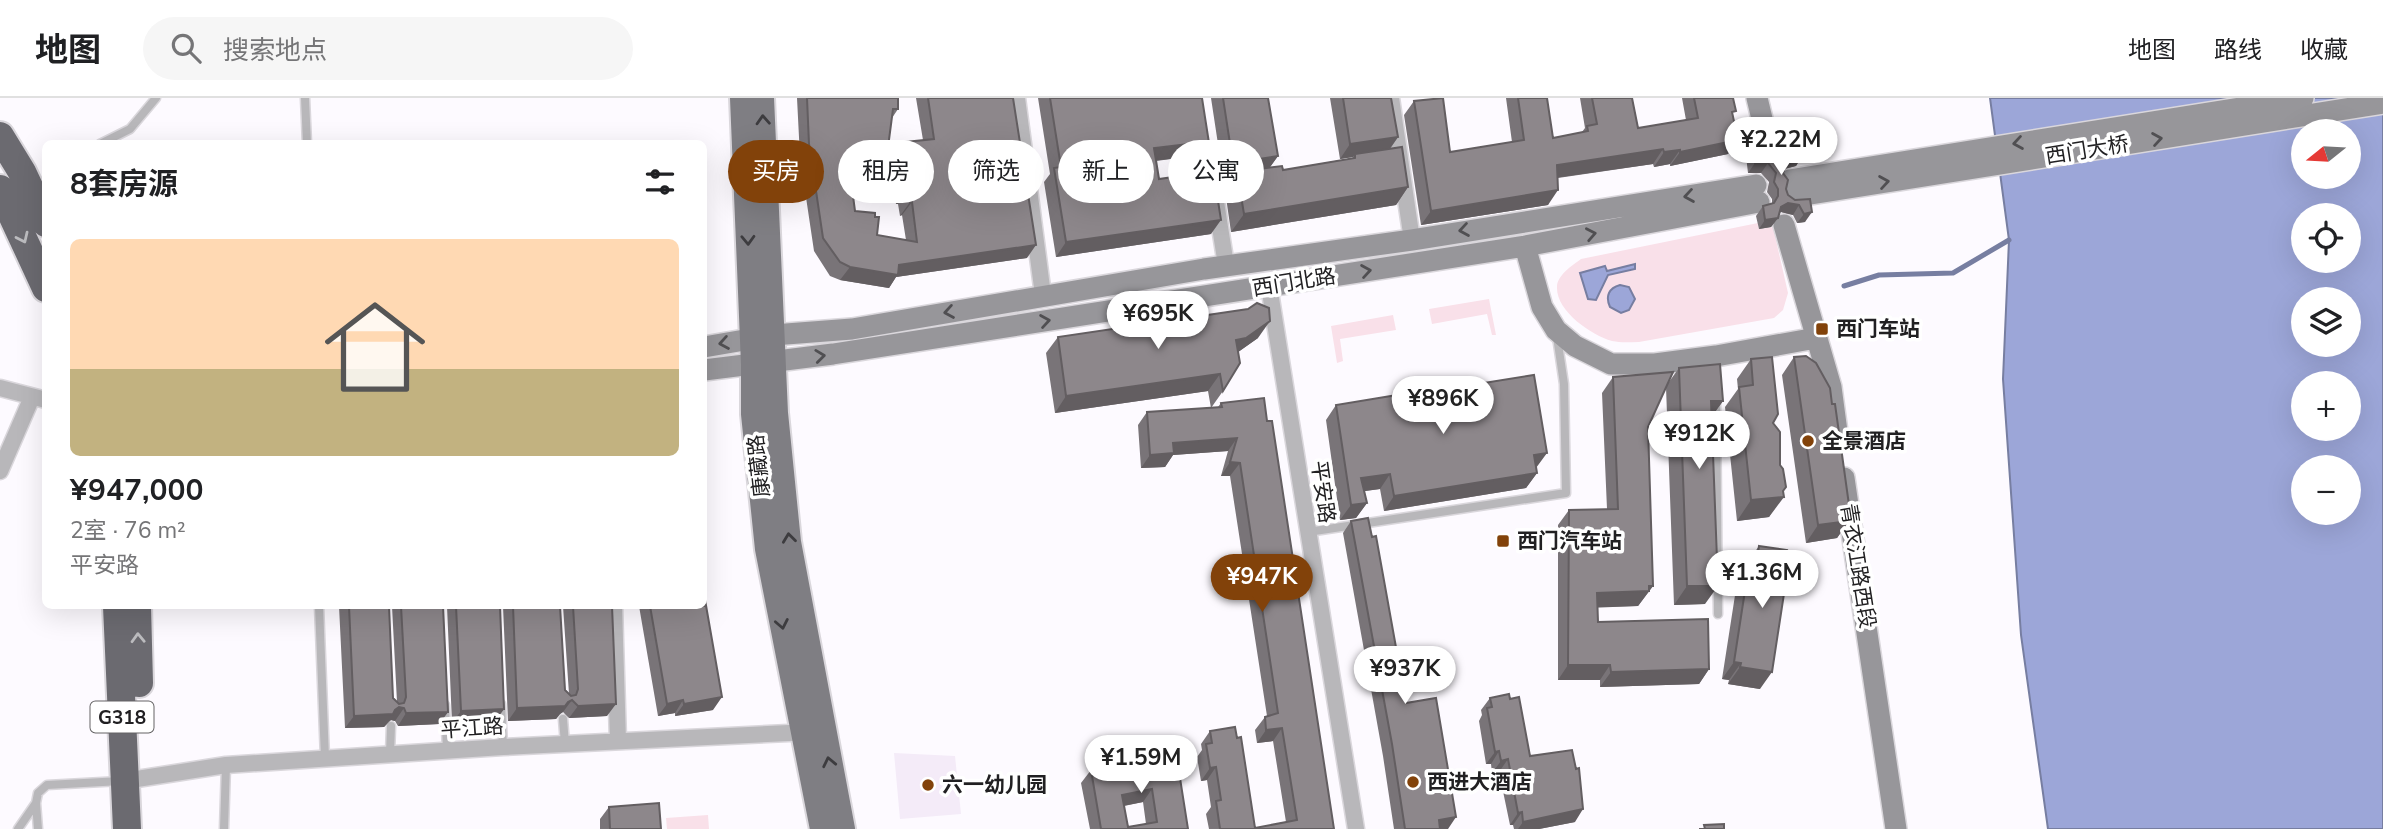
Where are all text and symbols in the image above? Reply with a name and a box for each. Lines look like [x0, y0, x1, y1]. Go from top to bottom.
search box [143, 17, 633, 80]
text: 地图 [35, 28, 101, 73]
icon: search [167, 29, 205, 67]
text: 搜索地点 [223, 33, 327, 68]
text: 地图 [2128, 34, 2176, 66]
text: 路线 [2214, 34, 2262, 66]
text: 收藏 [2300, 34, 2348, 66]
one-way arrow [756, 114, 771, 125]
pin: ¥2.22M [1724, 118, 1838, 177]
north arrow [2291, 119, 2361, 189]
map controls [2291, 119, 2361, 525]
text: ¥2.22M [1741, 124, 1821, 155]
street label: 西门大桥 [2043, 130, 2131, 170]
one-way arrow [2151, 132, 2163, 147]
one-way arrow [2012, 135, 2024, 150]
chip: 买房 [728, 140, 824, 203]
chip: 租房 [838, 140, 934, 203]
chip: 筛选 [948, 140, 1044, 203]
chip: 新上 [1058, 140, 1154, 203]
chip: 公寓 [1168, 140, 1264, 203]
icon: filters [641, 163, 679, 201]
text: 8套房源 [70, 164, 178, 205]
one-way arrow [1878, 175, 1889, 190]
one-way arrow [1683, 188, 1694, 203]
button: locate [2291, 203, 2361, 273]
one-way arrow [1458, 222, 1470, 237]
one-way arrow [1585, 227, 1597, 242]
one-way arrow [15, 231, 29, 243]
one-way arrow [741, 234, 756, 245]
street label: 西门北路 [1250, 262, 1338, 302]
one-way arrow [1360, 264, 1372, 279]
icon: home [312, 284, 438, 410]
button: layers [2291, 287, 2361, 357]
pin: ¥695K [1109, 292, 1207, 351]
text: ¥695K [1123, 298, 1193, 329]
one-way arrow [943, 304, 955, 319]
one-way arrow [1039, 314, 1051, 329]
place label: 西门车站 [1836, 315, 1920, 343]
marker: 西门车站 [1814, 321, 1830, 337]
one-way arrow [718, 335, 730, 350]
one-way arrow [814, 348, 826, 363]
button: + [2291, 371, 2361, 441]
pin: ¥896K [1394, 376, 1492, 436]
text: ¥896K [1408, 383, 1478, 414]
pin: ¥912K [1650, 412, 1748, 471]
text: ¥912K [1664, 418, 1734, 449]
place label: 全景酒店 [1822, 427, 1906, 455]
street label: 康藏路 [742, 433, 776, 499]
marker: 全景酒店 [1800, 433, 1816, 449]
button: − [2291, 455, 2361, 525]
street label: 平安路 [1305, 459, 1341, 525]
text: ¥947,000 [70, 470, 203, 511]
street label: 青衣江路西段 [1834, 502, 1882, 630]
text: 2室 · 76 m² [70, 515, 186, 546]
place label: 西门汽车站 [1517, 527, 1622, 555]
one-way arrow [782, 532, 797, 544]
marker: 西门汽车站 [1495, 533, 1511, 549]
text: 平安路 [70, 550, 139, 581]
pin: ¥1.36M [1705, 550, 1819, 610]
pin: ¥947K [1213, 554, 1311, 614]
text: ¥1.36M [1722, 557, 1802, 588]
text: ¥947K [1227, 561, 1297, 592]
one-way arrow [773, 618, 788, 630]
one-way arrow [130, 633, 145, 644]
pin: ¥937K [1356, 646, 1454, 706]
text: ¥937K [1370, 653, 1440, 684]
road number: G318 [90, 702, 154, 732]
street label: 平江路 [440, 712, 504, 744]
pin: ¥1.59M [1084, 736, 1198, 795]
text: ¥1.59M [1101, 742, 1181, 773]
one-way arrow [823, 756, 838, 768]
place label: 西进大酒店 [1427, 768, 1532, 796]
place label: 六一幼儿园 [942, 771, 1047, 799]
marker: 西进大酒店 [1405, 774, 1421, 790]
marker: 六一幼儿园 [920, 777, 936, 793]

